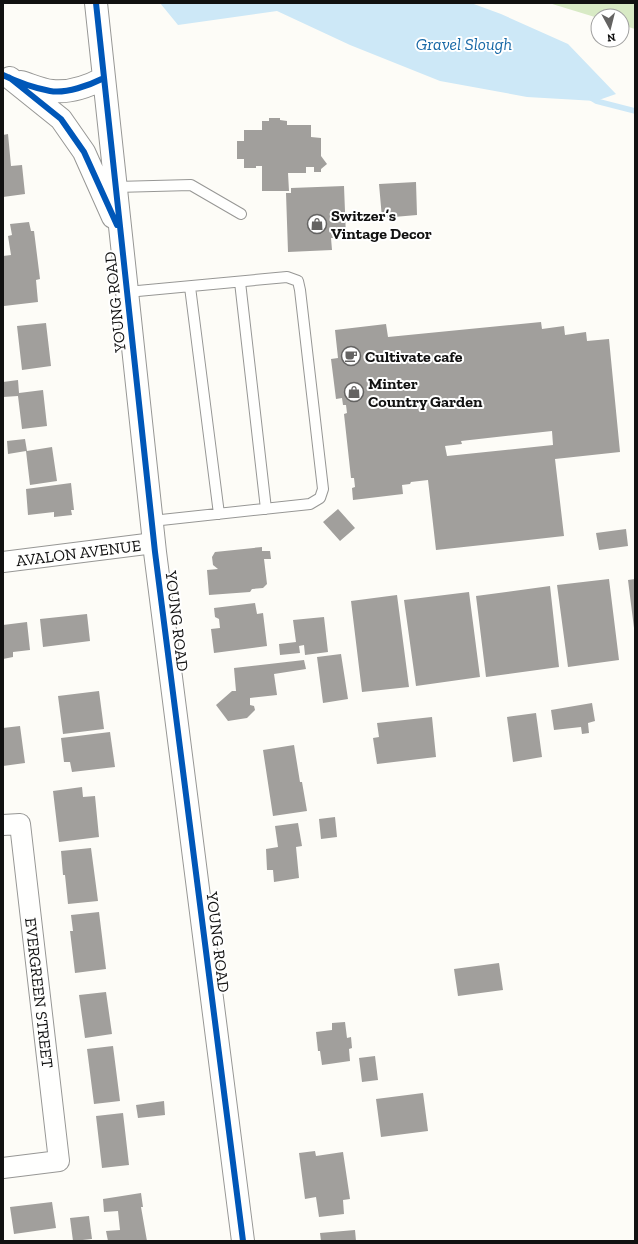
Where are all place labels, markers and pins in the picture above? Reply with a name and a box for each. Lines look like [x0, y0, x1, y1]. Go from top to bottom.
place label: Switzer’s Vintage Decor [331, 206, 432, 243]
shop icon: Switzer’s Vintage Decor [306, 213, 328, 235]
cafe icon: Cultivate cafe [340, 345, 362, 367]
place label: Cultivate cafe [365, 347, 463, 366]
place label: Minter Country Garden [368, 374, 483, 411]
shop icon: Minter Country Garden [343, 381, 365, 403]

